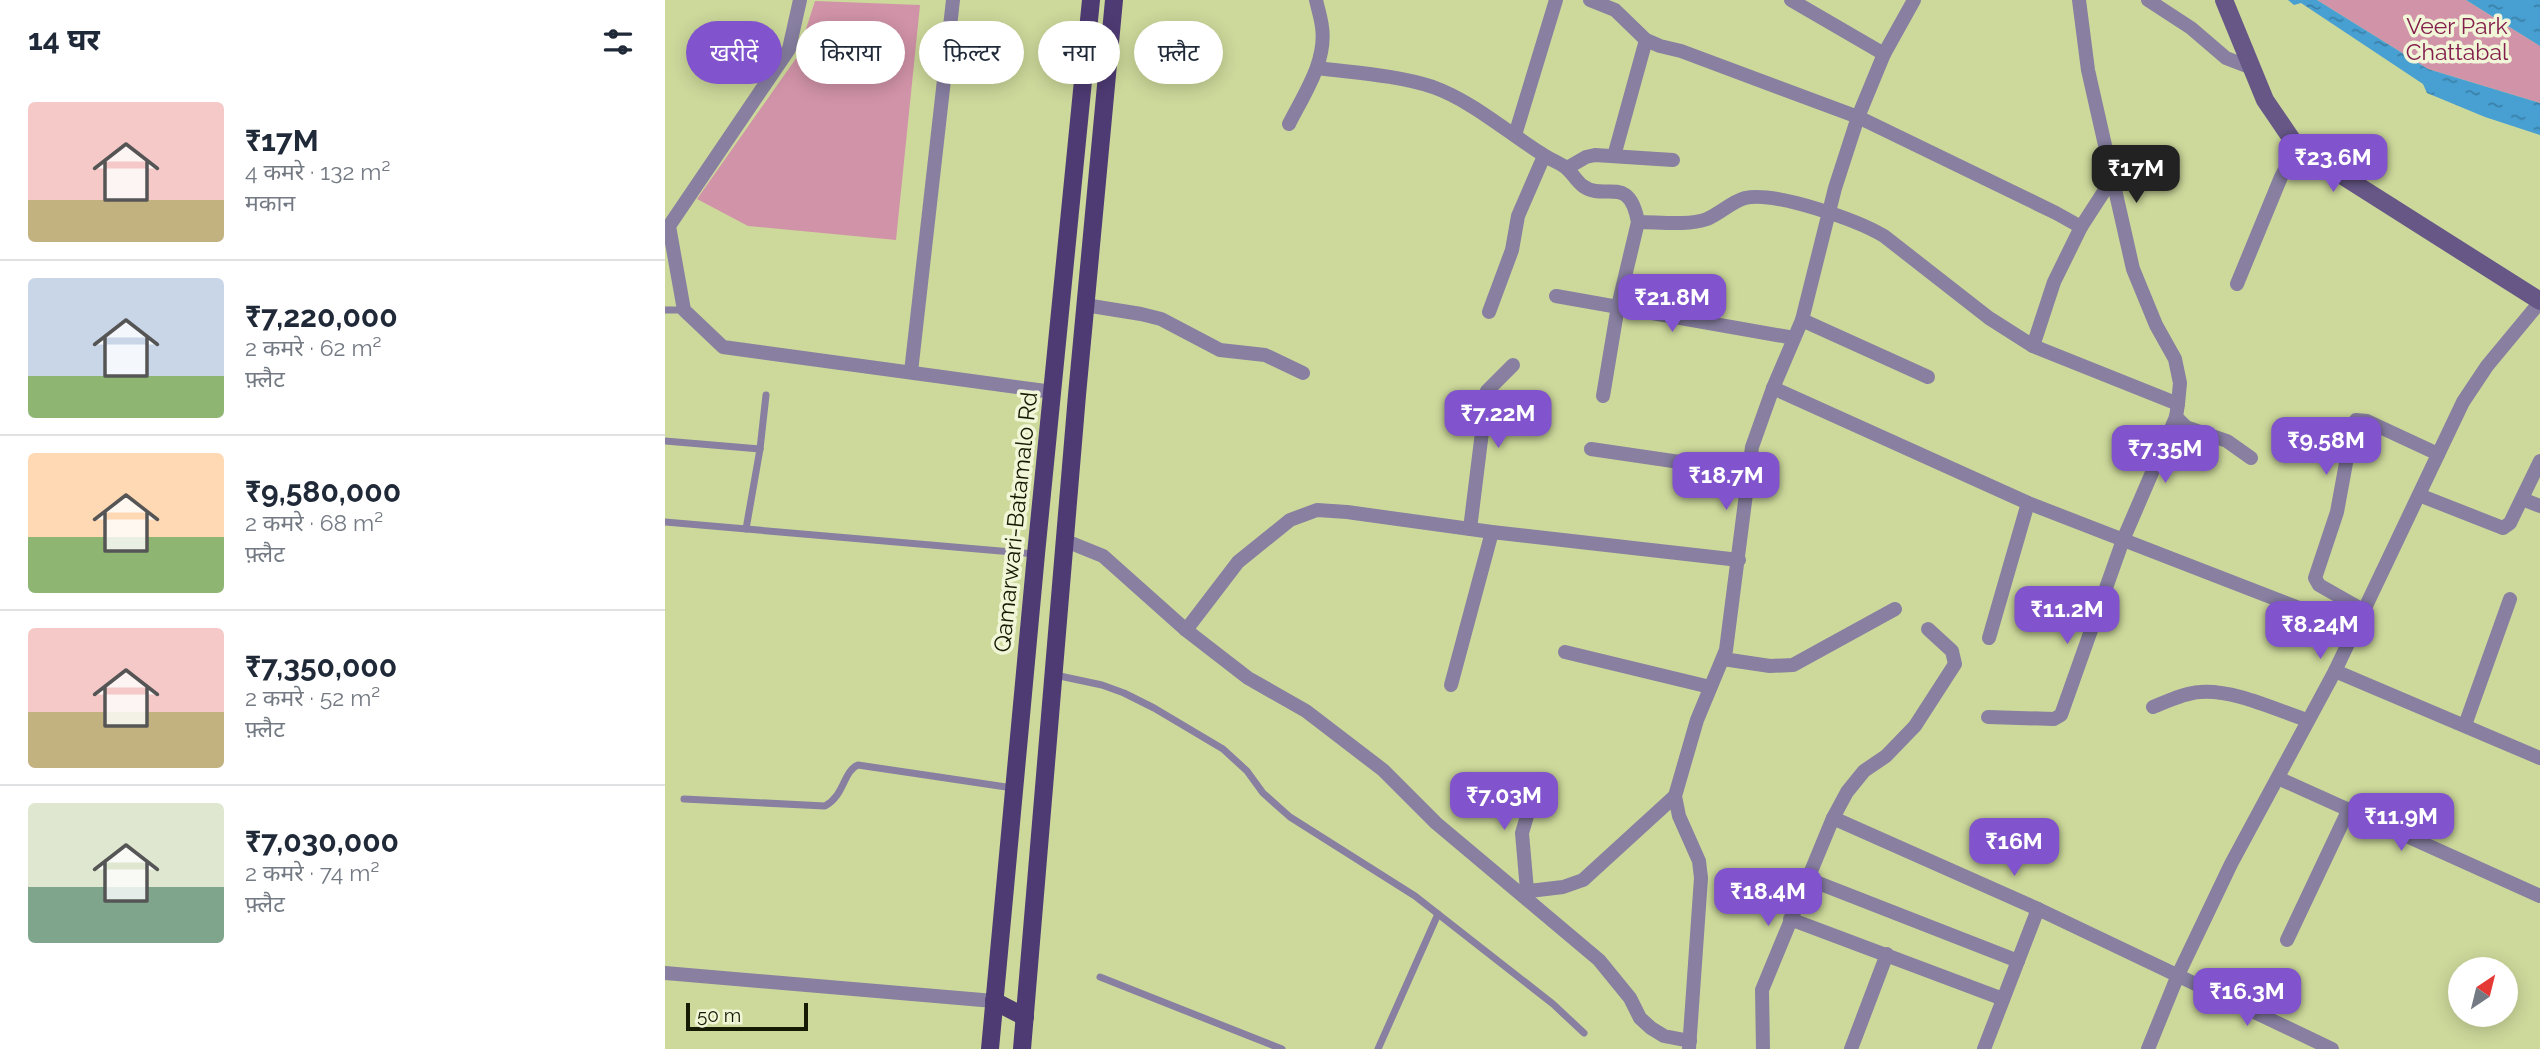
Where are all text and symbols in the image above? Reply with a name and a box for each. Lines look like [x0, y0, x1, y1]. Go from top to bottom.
park label: Veer Park Chattabal [2406, 12, 2509, 65]
chip: खरीदें [686, 21, 782, 84]
chip: किराया [796, 21, 905, 84]
chip: फ़िल्टर [919, 21, 1024, 84]
chip: नया [1038, 21, 1120, 84]
chip: फ़्लैट [1134, 21, 1223, 84]
text: 14 घर [28, 22, 100, 57]
icon: filters [599, 23, 637, 61]
text: ₹17M [245, 123, 319, 158]
icon: home [84, 130, 168, 214]
pin: ₹23.6M [2276, 134, 2390, 194]
text: ₹23.6M [2294, 143, 2372, 170]
pin: ₹17M [2095, 146, 2177, 205]
text: ₹17M [2108, 154, 2164, 181]
text: 4 कमरे · 132 m² [245, 158, 390, 185]
text: मकान [245, 189, 295, 216]
pin: ₹21.8M [1615, 274, 1729, 334]
text: ₹21.8M [1634, 283, 1710, 310]
text: ₹7,220,000 [245, 299, 398, 334]
icon: home [84, 306, 168, 390]
text: 2 कमरे · 62 m² [245, 334, 382, 361]
text: फ़्लैट [245, 365, 285, 392]
street label: Qamarwari-Batamalo Rd [988, 391, 1042, 653]
pin: ₹7.22M [1441, 391, 1555, 450]
text: ₹7.22M [1461, 399, 1535, 426]
pin: ₹9.58M [2269, 418, 2383, 477]
pin: ₹7.35M [2108, 426, 2222, 485]
text: ₹9.58M [2287, 426, 2365, 453]
text: ₹7.35M [2128, 434, 2202, 461]
pin: ₹18.7M [1669, 452, 1783, 512]
text: ₹18.7M [1688, 461, 1764, 488]
text: ₹9,580,000 [245, 474, 401, 509]
icon: home [84, 481, 168, 565]
text: 2 कमरे · 68 m² [245, 509, 383, 536]
text: फ़्लैट [245, 540, 285, 567]
pin: ₹11.2M [2010, 586, 2124, 646]
text: ₹11.2M [2030, 595, 2104, 622]
pin: ₹8.24M [2263, 602, 2377, 661]
text: ₹8.24M [2281, 610, 2359, 637]
text: ₹7,350,000 [245, 649, 397, 684]
icon: home [84, 656, 168, 740]
text: 2 कमरे · 52 m² [245, 684, 380, 711]
text: फ़्लैट [245, 715, 285, 742]
pin: ₹7.03M [1447, 772, 1561, 832]
text: ₹7.03M [1466, 781, 1542, 808]
pin: ₹11.9M [2344, 794, 2458, 853]
text: ₹11.9M [2364, 802, 2438, 829]
pin: ₹16M [1973, 818, 2055, 878]
text: ₹7,030,000 [245, 824, 399, 859]
text: ₹16M [1985, 827, 2043, 854]
icon: home [84, 831, 168, 915]
text: 2 कमरे · 74 m² [245, 859, 379, 886]
pin: ₹18.4M [1711, 869, 1825, 928]
text: ₹18.4M [1730, 877, 1806, 904]
text: फ़्लैट [245, 890, 285, 917]
north arrow [2448, 957, 2518, 1027]
map controls [2448, 957, 2518, 1027]
pin: ₹16.3M [2190, 968, 2304, 1028]
text: ₹16.3M [2209, 977, 2285, 1004]
scale bar [686, 1000, 809, 1032]
text: 50 m [697, 1004, 741, 1026]

